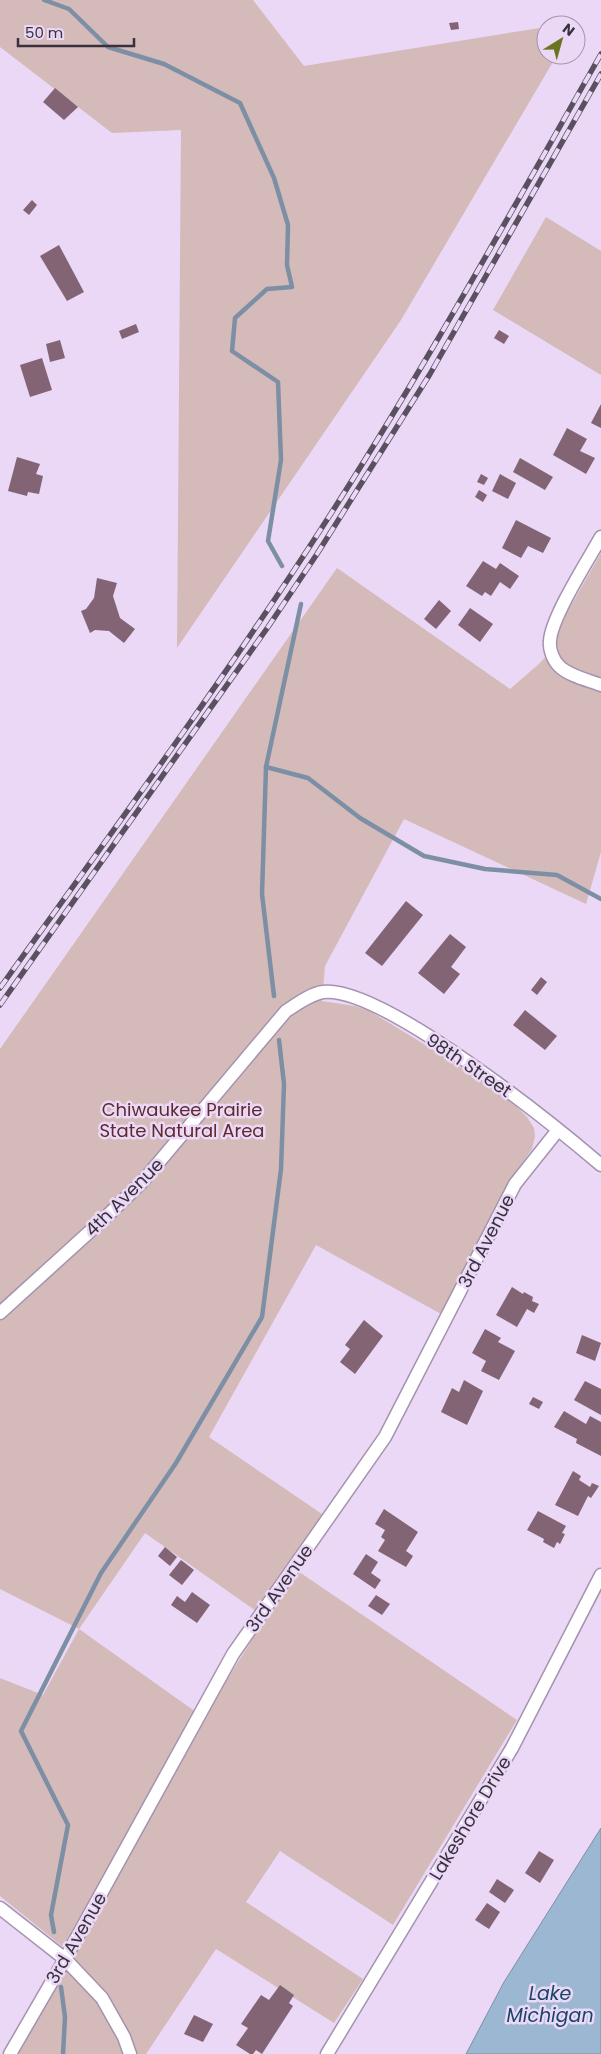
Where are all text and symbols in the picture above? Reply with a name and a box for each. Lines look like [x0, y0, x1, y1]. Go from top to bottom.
scale bar [18, 15, 134, 47]
north arrow [536, 15, 586, 65]
text: N [559, 18, 579, 41]
text: 50 m [25, 22, 63, 43]
street label: 98th Street [421, 1027, 517, 1103]
park label: Chiwaukee Prairie State Natural Area [100, 1097, 265, 1143]
street label: 4th Avenue [79, 1152, 169, 1242]
street label: 3rd Avenue [452, 1190, 520, 1292]
street label: 3rd Avenue [240, 1539, 318, 1637]
street label: Lakeshore Drive [423, 1751, 517, 1885]
street label: 3rd Avenue [40, 1888, 112, 1988]
water label: Lake Michigan [506, 1980, 594, 2029]

